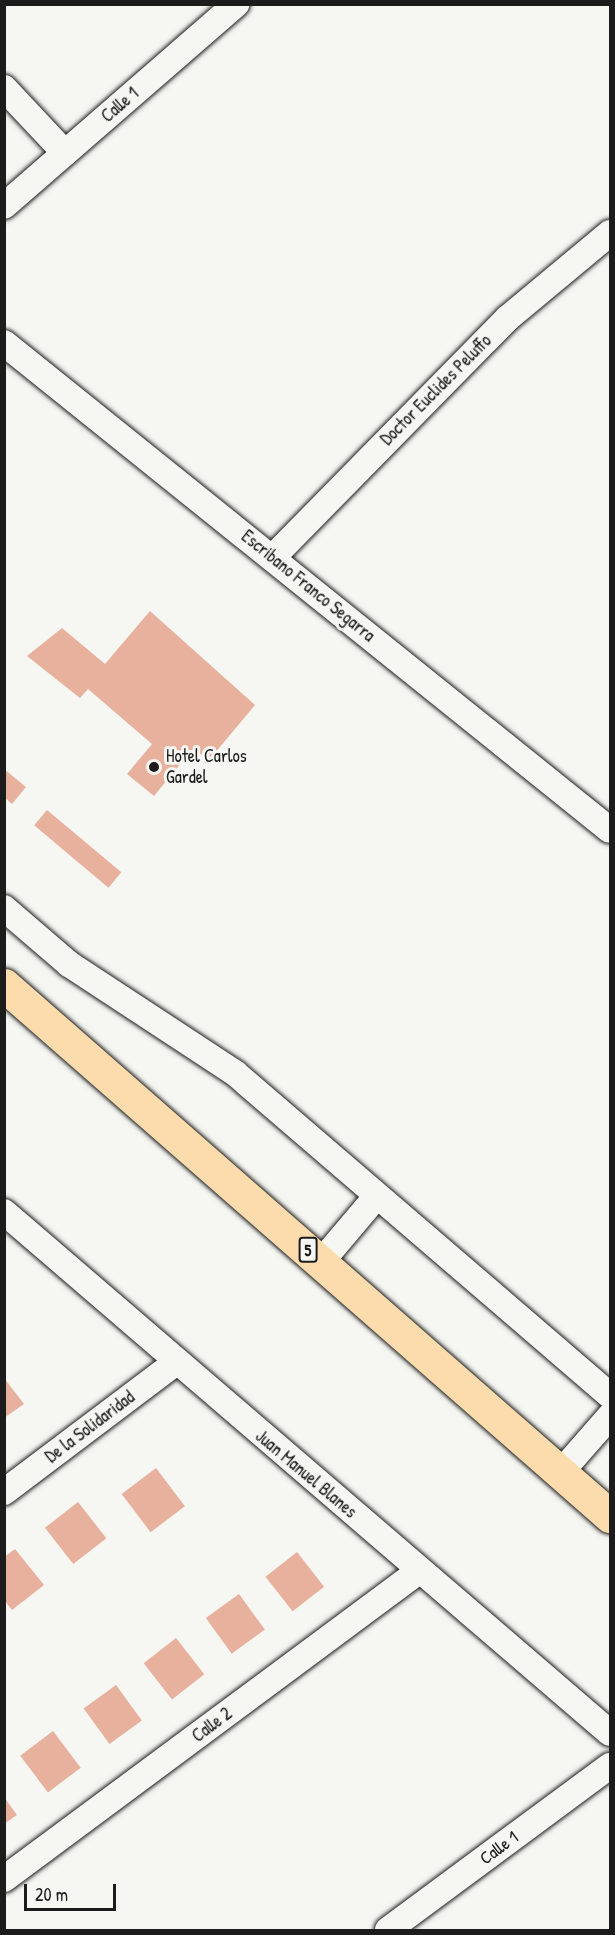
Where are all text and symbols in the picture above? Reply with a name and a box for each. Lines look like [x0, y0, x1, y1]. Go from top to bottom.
street label: Calle 1 [97, 83, 143, 127]
street label: Doctor Euclides Peluffo [376, 330, 496, 450]
street label: Escribano Franco Segarra [237, 526, 379, 646]
place label: Hotel Carlos Gardel [166, 746, 247, 789]
marker: Hotel Carlos Gardel [147, 760, 161, 774]
road number: 5 [298, 1237, 318, 1263]
street label: De la Solidaridad [41, 1386, 139, 1468]
street label: Juan Manuel Blanes [251, 1425, 361, 1523]
street label: Calle 2 [188, 1703, 236, 1747]
street label: Calle 1 [476, 1827, 522, 1869]
scale bar [27, 1872, 118, 1910]
text: 20 m [35, 1882, 68, 1907]

